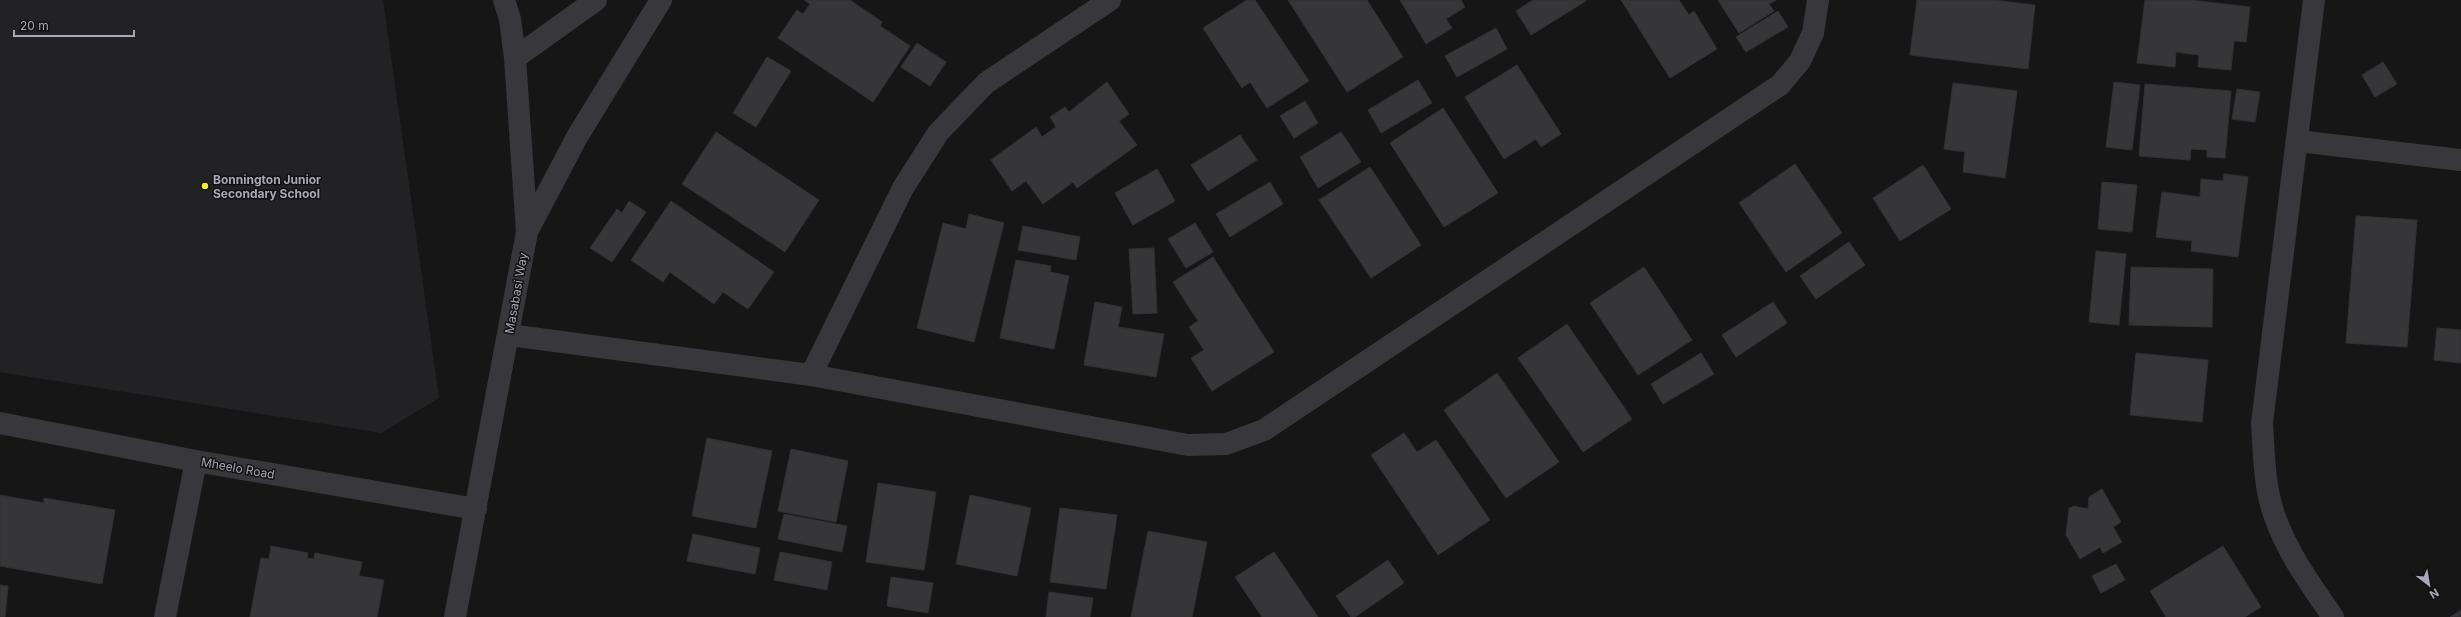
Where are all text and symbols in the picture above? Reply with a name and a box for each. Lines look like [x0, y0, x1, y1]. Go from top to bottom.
scale bar [14, 12, 134, 38]
text: 20 m [20, 18, 49, 33]
place label: Bonnington Junior Secondary School [213, 172, 321, 201]
marker: Bonnington Junior Secondary School [200, 181, 210, 191]
street label: Masabasi Way [501, 251, 531, 335]
street label: Mheelo Road [200, 454, 276, 482]
north arrow [2409, 565, 2449, 605]
text: N [2427, 585, 2441, 602]

